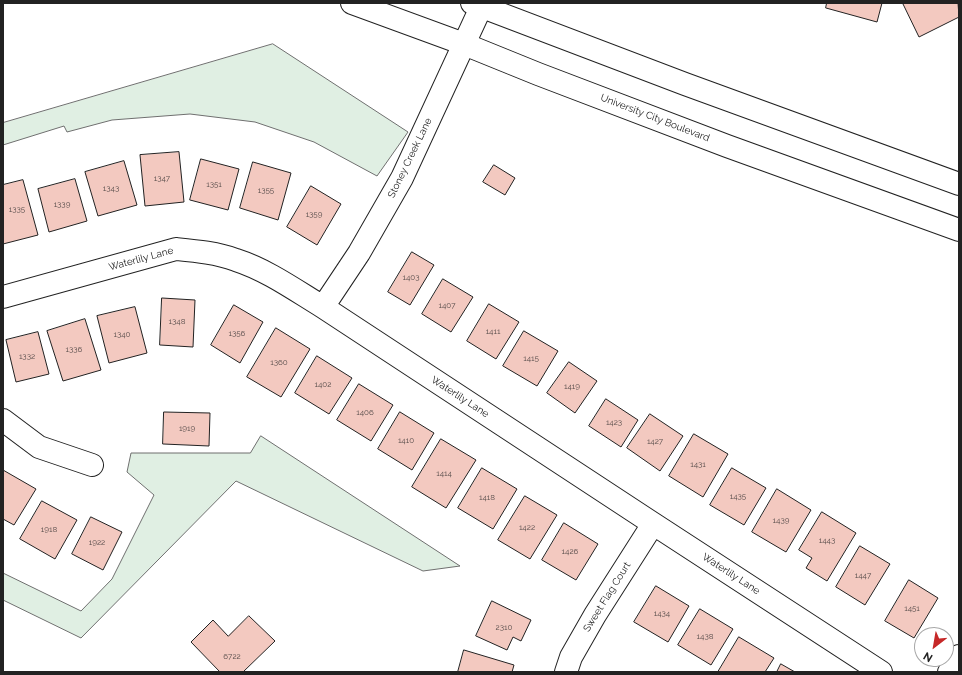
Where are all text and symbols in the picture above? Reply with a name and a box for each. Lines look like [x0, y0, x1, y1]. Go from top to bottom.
street label: University City Boulevard [599, 92, 711, 144]
street label: Stoney Creek Lane [385, 116, 435, 200]
house number: 1347 [154, 174, 170, 184]
house number: 1351 [206, 180, 222, 190]
house number: 1343 [103, 184, 119, 194]
house number: 1355 [258, 186, 274, 196]
house number: 1339 [54, 200, 70, 210]
house number: 1335 [9, 205, 25, 215]
house number: 1359 [306, 210, 322, 220]
street label: Waterlily Lane [107, 245, 175, 273]
house number: 1403 [403, 273, 419, 283]
house number: 1407 [439, 301, 455, 311]
house number: 1348 [169, 317, 185, 327]
house number: 1411 [486, 327, 500, 337]
house number: 1356 [229, 329, 245, 339]
house number: 1340 [114, 330, 130, 340]
house number: 1336 [66, 345, 82, 355]
house number: 1332 [19, 352, 35, 362]
house number: 1415 [523, 354, 539, 364]
house number: 1360 [270, 358, 288, 368]
street label: Waterlily Lane [429, 374, 491, 420]
house number: 1402 [315, 380, 331, 390]
house number: 1419 [564, 382, 580, 392]
house number: 1406 [356, 408, 374, 418]
house number: 1423 [606, 418, 622, 428]
house number: 1919 [179, 424, 195, 434]
house number: 1410 [398, 436, 414, 446]
house number: 1427 [647, 437, 663, 447]
house number: 1431 [690, 460, 706, 470]
house number: 1414 [436, 469, 452, 479]
house number: 1435 [730, 492, 746, 502]
house number: 1418 [479, 493, 495, 503]
house number: 1439 [773, 516, 789, 526]
house number: 1422 [519, 523, 535, 533]
house number: 1918 [41, 525, 57, 535]
house number: 1443 [819, 536, 835, 546]
house number: 1922 [89, 538, 105, 548]
house number: 1426 [562, 547, 578, 557]
street label: Waterlily Lane [700, 551, 762, 597]
street label: Sweet Flag Court [581, 560, 633, 634]
house number: 1447 [855, 571, 871, 581]
house number: 1451 [904, 604, 920, 614]
house number: 1434 [654, 609, 670, 619]
house number: 2310 [496, 623, 512, 633]
north arrow [914, 627, 954, 667]
house number: 1438 [697, 632, 713, 642]
text: N [921, 649, 935, 665]
house number: 6722 [223, 652, 241, 662]

